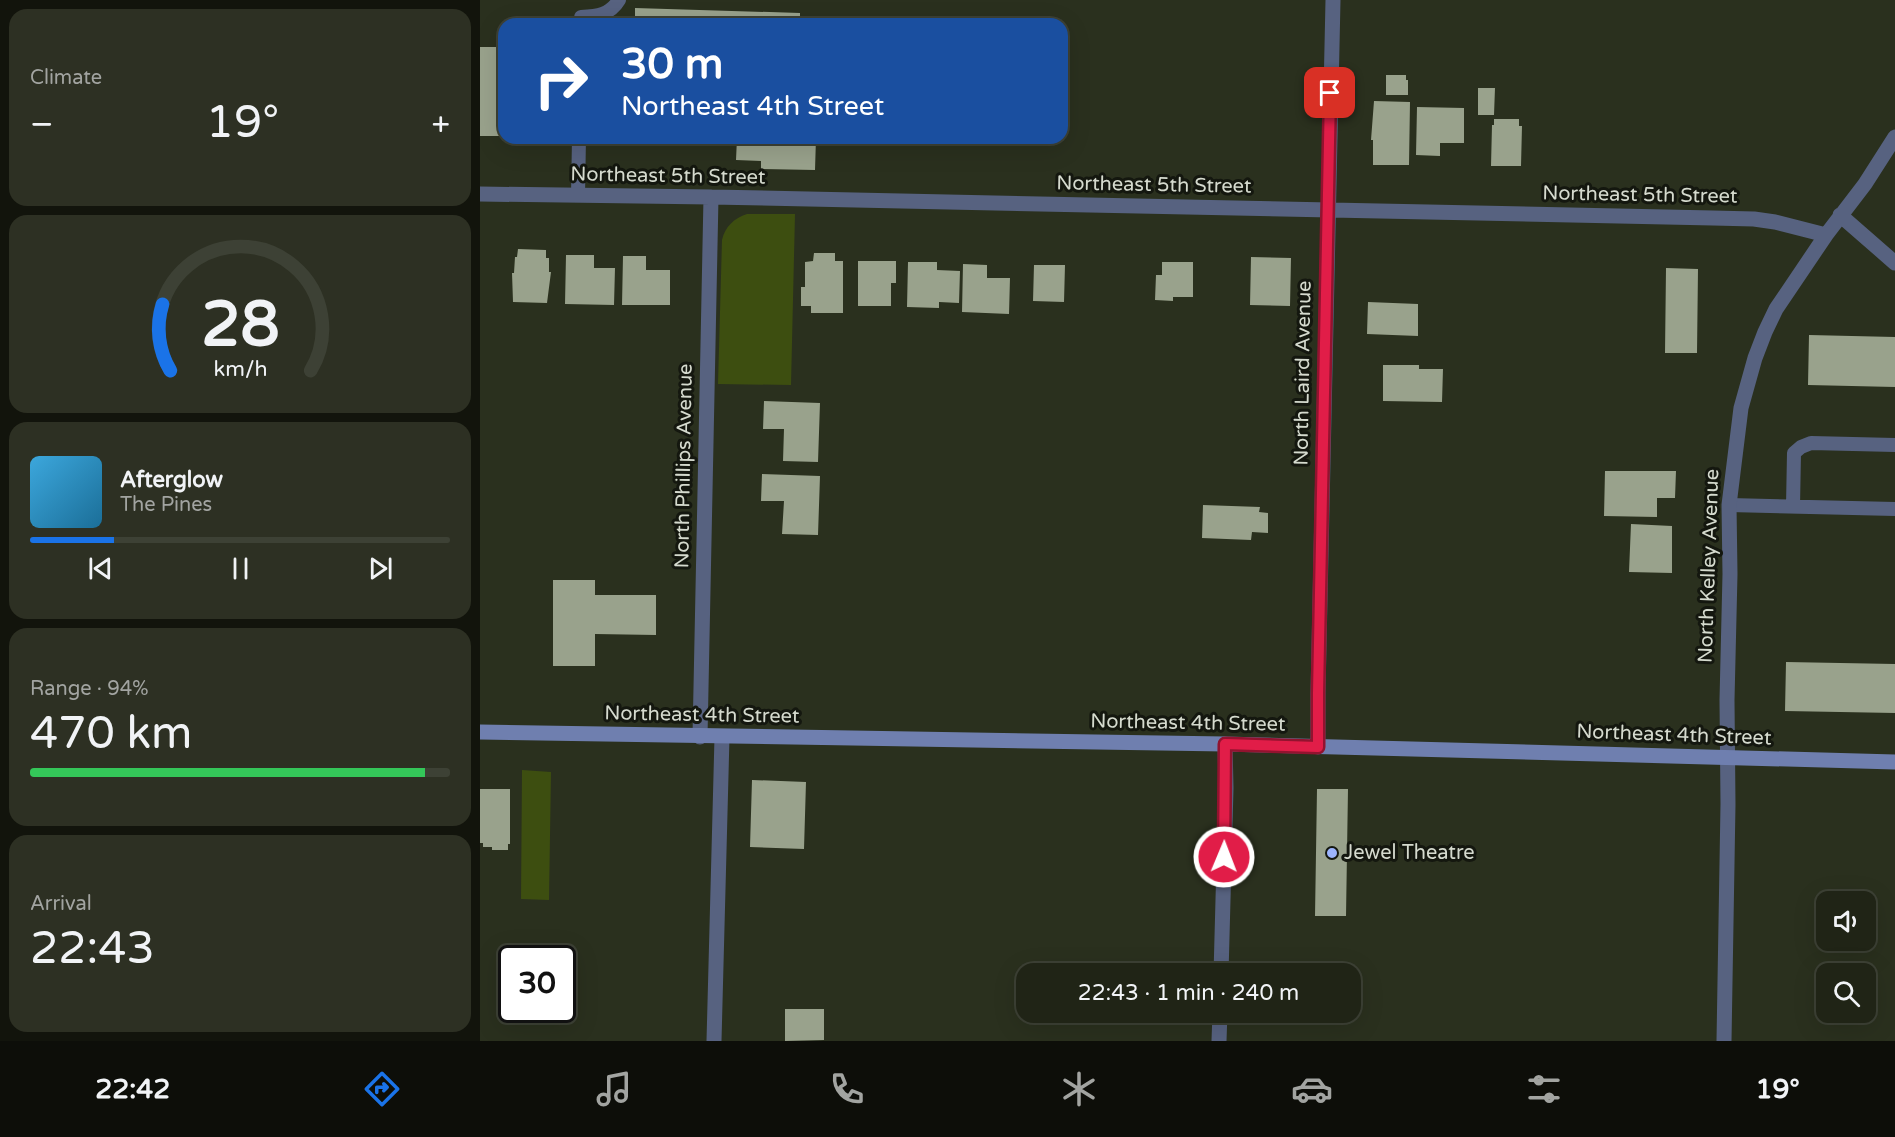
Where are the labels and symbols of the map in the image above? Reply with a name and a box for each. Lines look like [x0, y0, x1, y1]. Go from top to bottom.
pin [1304, 67, 1355, 118]
street label: Northeast 5th Street [570, 162, 766, 190]
street label: Northeast 5th Street [1056, 171, 1252, 199]
street label: Northeast 5th Street [1542, 181, 1738, 209]
street label: North Laird Avenue [1289, 280, 1317, 466]
street label: North Phillips Avenue [670, 363, 698, 569]
street label: North Kelley Avenue [1694, 469, 1724, 663]
street label: Northeast 4th Street [604, 701, 800, 729]
street label: Northeast 4th Street [1090, 709, 1286, 737]
street label: Northeast 4th Street [1576, 720, 1772, 750]
position arrow [1192, 825, 1256, 889]
place label: Jewel Theatre [1344, 841, 1475, 865]
marker: Jewel Theatre [1325, 846, 1339, 860]
speed limit sign: 30 [498, 945, 576, 1023]

